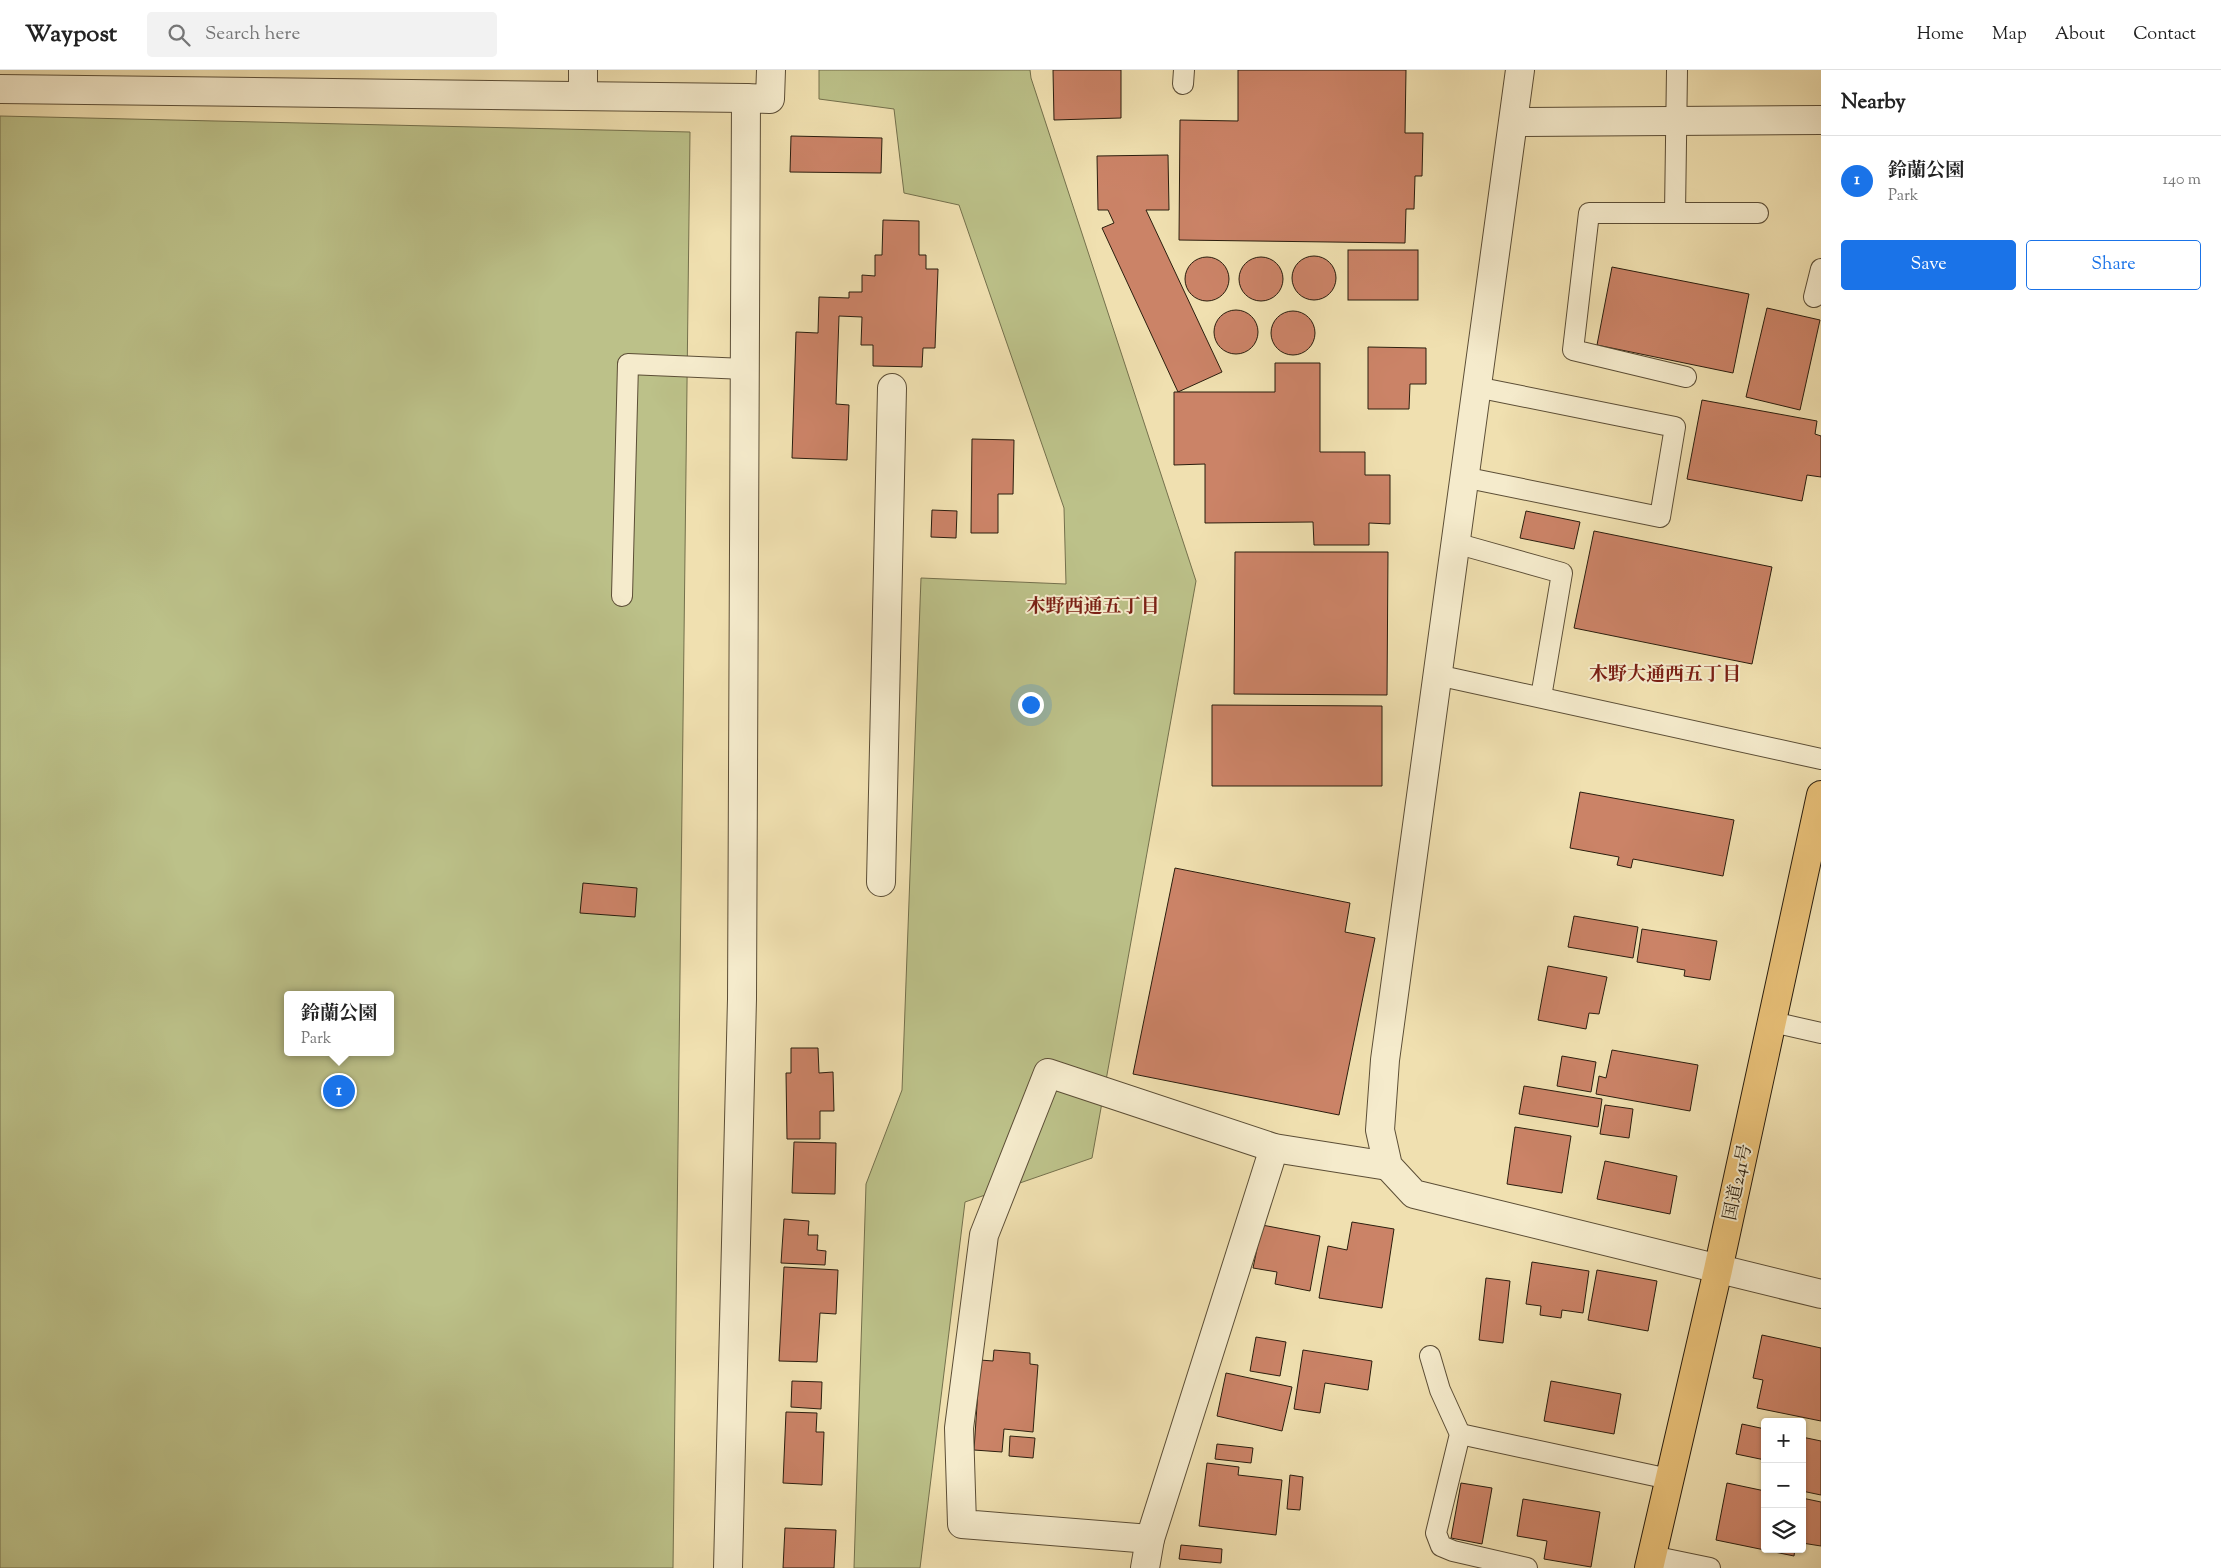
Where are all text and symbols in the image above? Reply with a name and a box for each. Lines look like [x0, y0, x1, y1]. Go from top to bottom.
search box [147, 12, 497, 57]
text: Waypost [25, 18, 117, 52]
icon: search [165, 21, 193, 49]
text: Search here [205, 21, 300, 48]
text: Home [1917, 22, 1964, 48]
text: Map [1992, 22, 2027, 48]
text: About [2055, 22, 2105, 48]
text: Contact [2133, 22, 2196, 48]
text: Nearby [1841, 88, 1906, 118]
text: 鈴蘭公園 [1888, 158, 1964, 185]
text: 1 [1854, 169, 1860, 192]
text: 140 m [2163, 169, 2201, 192]
text: Park [1888, 185, 1919, 208]
button: Save [1841, 240, 2016, 290]
button: Share [2026, 240, 2201, 290]
district label: 木野西通五丁目 [1026, 594, 1160, 621]
district label: 木野大通西五丁目 [1589, 662, 1741, 689]
your location [1018, 692, 1044, 718]
popup [284, 991, 394, 1056]
text: 鈴蘭公園 [301, 1001, 377, 1028]
text: Park [301, 1028, 332, 1051]
pin: 1 [323, 1072, 355, 1110]
street label: 国道241号 [1718, 1142, 1760, 1223]
map controls [1761, 1418, 1806, 1553]
button: + [1761, 1418, 1806, 1463]
button: − [1761, 1463, 1806, 1508]
button: layers [1761, 1508, 1806, 1553]

